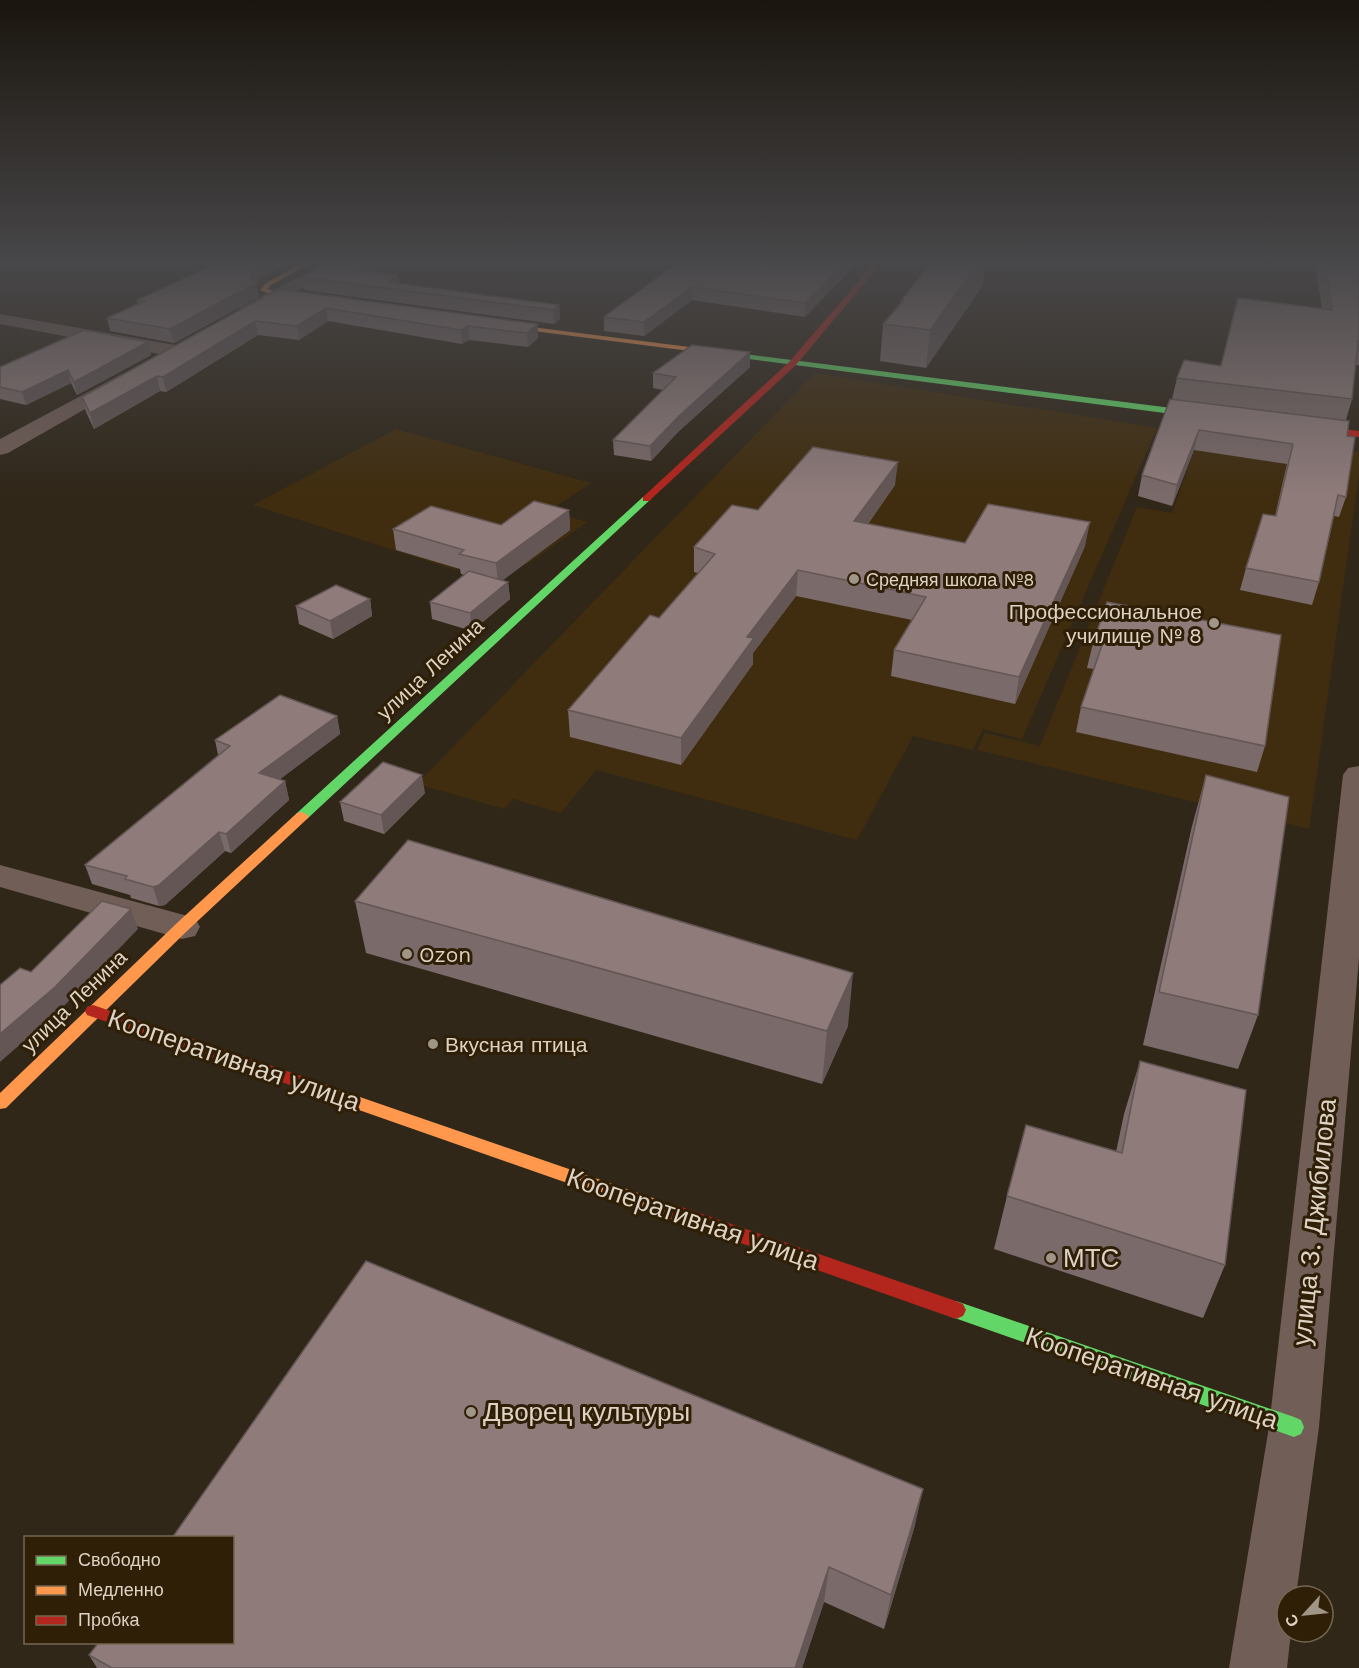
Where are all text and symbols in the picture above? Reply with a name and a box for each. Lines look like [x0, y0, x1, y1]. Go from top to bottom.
place label: Средняя школа №8 [866, 569, 1034, 590]
marker: Средняя школа №8 [847, 572, 861, 586]
place label: Профессиональное училище № 8 [1009, 599, 1202, 648]
street label: улица Ленина [371, 613, 489, 725]
marker: Профессиональное училище № 8 [1207, 616, 1221, 630]
place label: Ozon [419, 942, 471, 967]
street label: улица Ленина [16, 944, 132, 1058]
marker: Ozon [400, 947, 414, 961]
street label: Кооперативная улица [104, 1003, 364, 1117]
place label: Вкусная птица [445, 1032, 588, 1057]
marker: Вкусная птица [426, 1037, 440, 1051]
street label: улица З. Джибилова [1286, 1096, 1342, 1347]
street label: Кооперативная улица [563, 1162, 823, 1276]
place label: МТС [1063, 1243, 1119, 1273]
marker: МТС [1044, 1251, 1058, 1265]
street label: Кооперативная улица [1022, 1321, 1282, 1435]
place label: Дворец культуры [483, 1397, 690, 1427]
marker: Дворец культуры [464, 1405, 478, 1419]
legend [24, 1536, 234, 1644]
text: Свободно [78, 1549, 161, 1570]
text: Медленно [78, 1579, 164, 1600]
north arrow [1275, 1584, 1335, 1644]
text: Пробка [78, 1609, 141, 1630]
text: С [1281, 1611, 1303, 1630]

